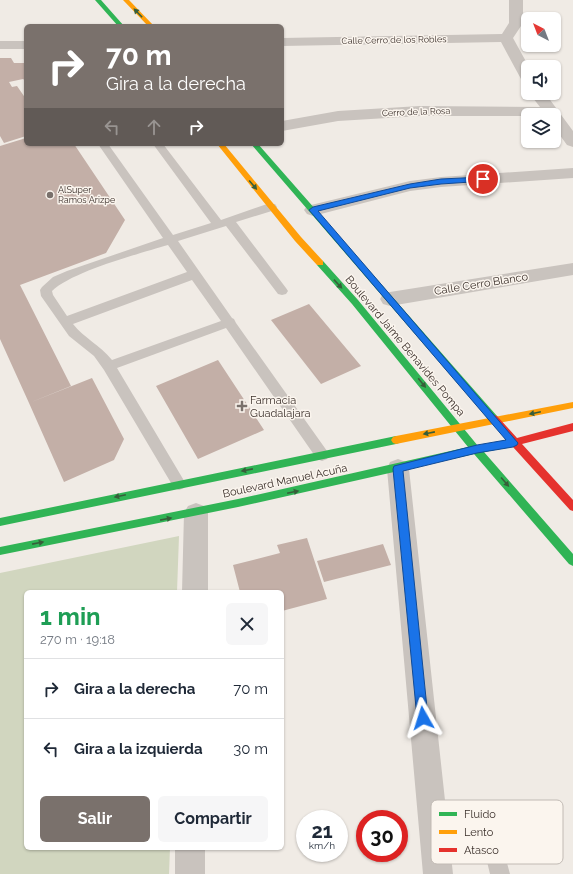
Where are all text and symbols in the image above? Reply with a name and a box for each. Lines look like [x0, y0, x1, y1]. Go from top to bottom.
one-way arrow [134, 8, 143, 18]
north arrow [521, 12, 561, 52]
map controls [521, 12, 561, 148]
street label: Calle Cerro de los Robles [341, 34, 447, 46]
text: 70 m [106, 39, 172, 72]
icon: right [40, 40, 92, 92]
button: sound [521, 60, 561, 100]
text: Gira a la derecha [106, 73, 246, 94]
street label: Cerro de la Rosa [382, 106, 450, 118]
button: layers [521, 108, 561, 148]
icon: left [101, 116, 123, 138]
icon: ahead [143, 116, 165, 138]
icon: right [185, 116, 207, 138]
pin [466, 162, 500, 196]
icon: arrive [472, 168, 494, 190]
one-way arrow [249, 180, 258, 190]
place label: AlSuper Ramos Arizpe [58, 185, 116, 205]
marker: AlSuper Ramos Arizpe [45, 190, 55, 200]
street label: Calle Cerro Blanco [433, 270, 529, 298]
street label: Boulevard Jaime Benavides Pompa [342, 273, 468, 419]
one-way arrow [333, 279, 342, 288]
one-way arrow [417, 378, 426, 389]
place label: Farmacia Guadalajara [250, 394, 311, 420]
marker: Farmacia Guadalajara [237, 401, 247, 411]
one-way arrow [529, 411, 541, 417]
one-way arrow [423, 431, 436, 437]
street label: Boulevard Manuel Acuña [221, 461, 349, 501]
one-way arrow [241, 468, 253, 474]
one-way arrow [501, 477, 510, 488]
one-way arrow [287, 488, 299, 494]
one-way arrow [114, 494, 126, 500]
one-way arrow [160, 515, 172, 521]
one-way arrow [32, 540, 44, 546]
text: 1 min [40, 602, 101, 631]
button: close [226, 603, 268, 645]
text: 270 m · 19:18 [40, 632, 115, 647]
icon: right [40, 678, 62, 700]
text: Gira a la derecha [74, 680, 195, 698]
text: 70 m [233, 680, 268, 698]
position arrow [402, 697, 444, 739]
icon: left [40, 738, 62, 760]
text: Gira a la izquierda [74, 740, 203, 758]
text: 30 m [233, 740, 268, 758]
button: Salir [40, 796, 150, 842]
button: Compartir [158, 796, 268, 842]
legend [431, 800, 563, 864]
text: Fluido [464, 808, 496, 821]
speed limit sign: 30 [356, 810, 408, 862]
text: 21 [311, 819, 333, 843]
text: Lento [464, 826, 494, 839]
text: km/h [309, 840, 335, 851]
text: Atasco [464, 844, 499, 857]

